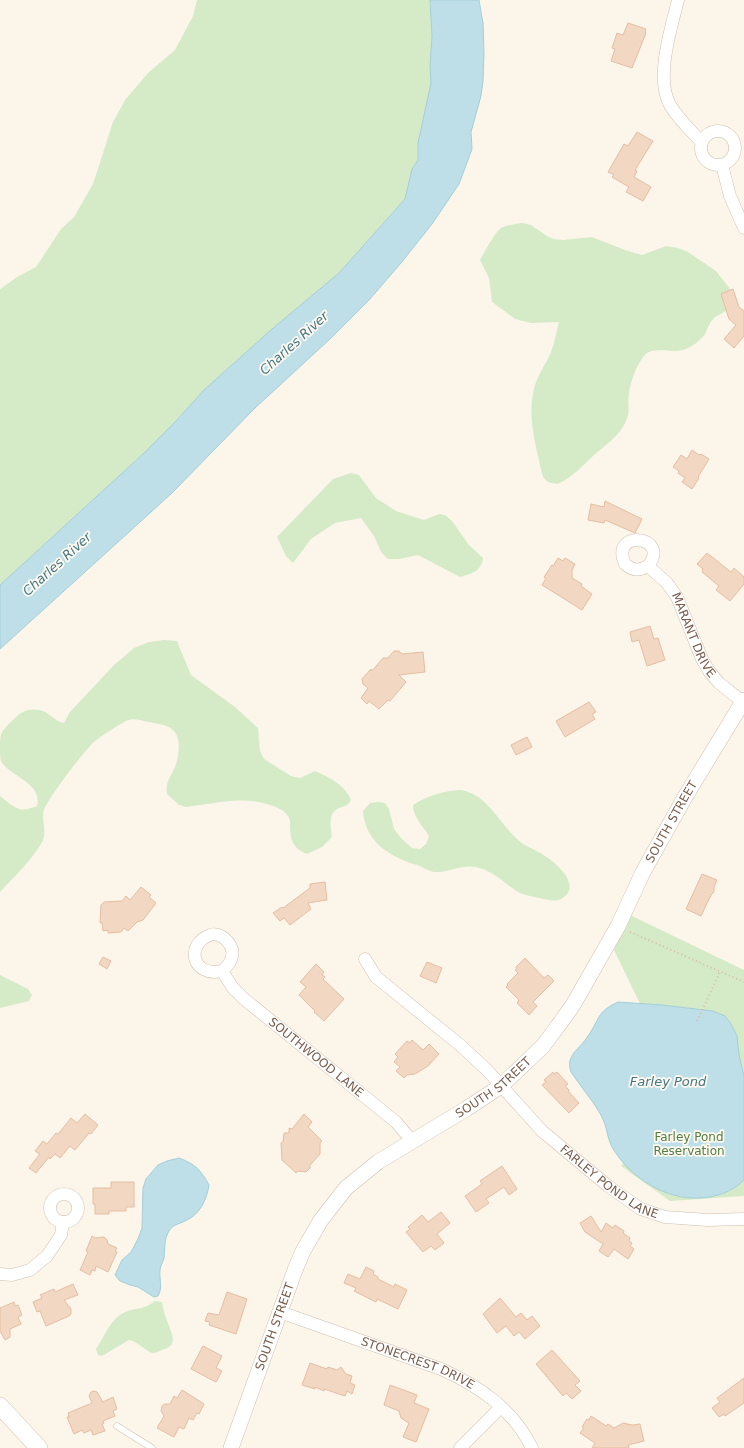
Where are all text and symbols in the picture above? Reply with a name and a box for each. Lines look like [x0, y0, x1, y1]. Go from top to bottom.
water label: Charles River [257, 307, 333, 378]
water label: Charles River [20, 528, 96, 599]
street label: MARANT DRIVE [669, 590, 719, 681]
street label: SOUTH STREET [643, 778, 701, 865]
street label: SOUTHWOOD LANE [266, 1015, 366, 1100]
street label: SOUTH STREET [453, 1054, 534, 1121]
water label: Farley Pond [630, 1074, 707, 1089]
park label: Farley Pond Reservation [653, 1130, 725, 1158]
street label: FARLEY POND LANE [557, 1142, 660, 1221]
street label: SOUTH STREET [253, 1280, 297, 1372]
street label: STONECREST DRIVE [359, 1334, 477, 1392]

